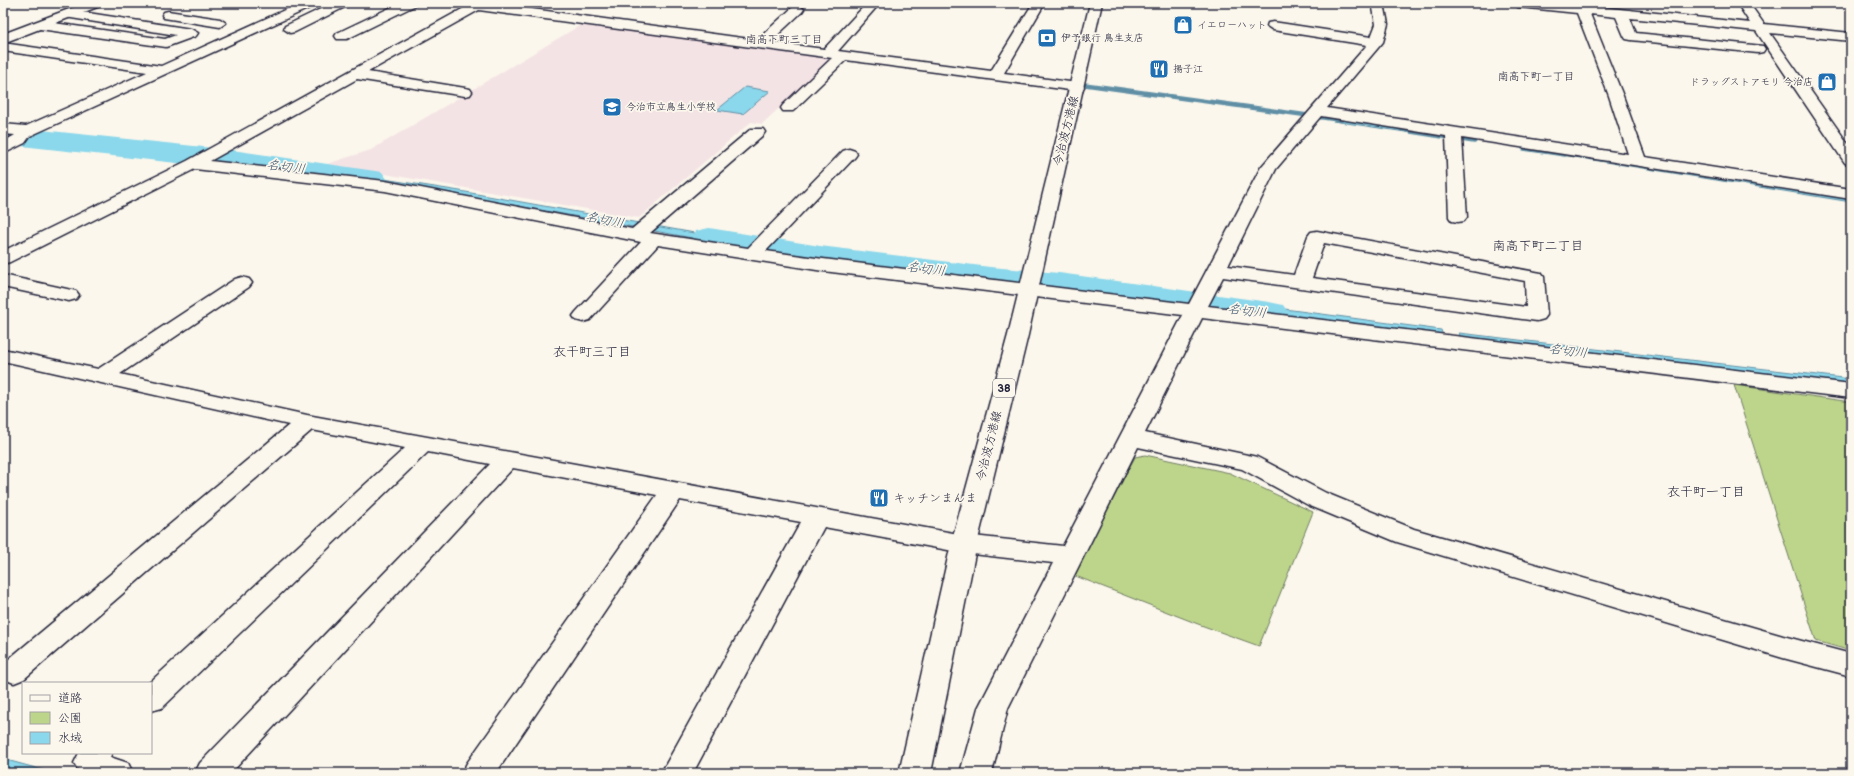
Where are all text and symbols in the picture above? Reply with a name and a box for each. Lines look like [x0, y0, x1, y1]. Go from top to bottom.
shop icon: イエローハット [1172, 14, 1194, 36]
place label: イエローハット [1197, 19, 1267, 31]
bank icon: 伊予銀行 鳥生支店 [1036, 27, 1058, 49]
place label: 伊予銀行 鳥生支店 [1061, 32, 1144, 44]
district label: 南高下町三丁目 [746, 33, 823, 46]
restaurant icon: 揚子江 [1148, 58, 1170, 80]
place label: 揚子江 [1173, 63, 1203, 75]
district label: 南高下町一丁目 [1498, 70, 1575, 83]
shop icon: ドラッグストアモリ 今治店 [1816, 71, 1838, 93]
place label: ドラッグストアモリ 今治店 [1690, 76, 1813, 88]
street label: 今治波方港線 [1050, 94, 1082, 168]
school or university icon: 今治市立鳥生小学校 [601, 96, 623, 118]
place label: 今治市立鳥生小学校 [626, 101, 716, 113]
water label: 名切川 [266, 157, 306, 177]
water label: 名切川 [584, 208, 626, 232]
district label: 南高下町二丁目 [1492, 238, 1584, 254]
water label: 名切川 [906, 259, 946, 279]
water label: 名切川 [1227, 301, 1267, 321]
water label: 名切川 [1548, 341, 1588, 361]
district label: 衣干町三丁目 [553, 344, 631, 360]
road number: 38 [993, 379, 1015, 397]
street label: 今治波方港線 [973, 409, 1005, 483]
district label: 衣干町一丁目 [1667, 484, 1745, 500]
restaurant icon: キッチンまんま [868, 487, 890, 509]
place label: キッチンまんま [893, 491, 977, 506]
legend [22, 682, 152, 754]
text: 道路 [58, 691, 82, 706]
text: 公園 [58, 711, 82, 726]
text: 水域 [58, 731, 82, 746]

